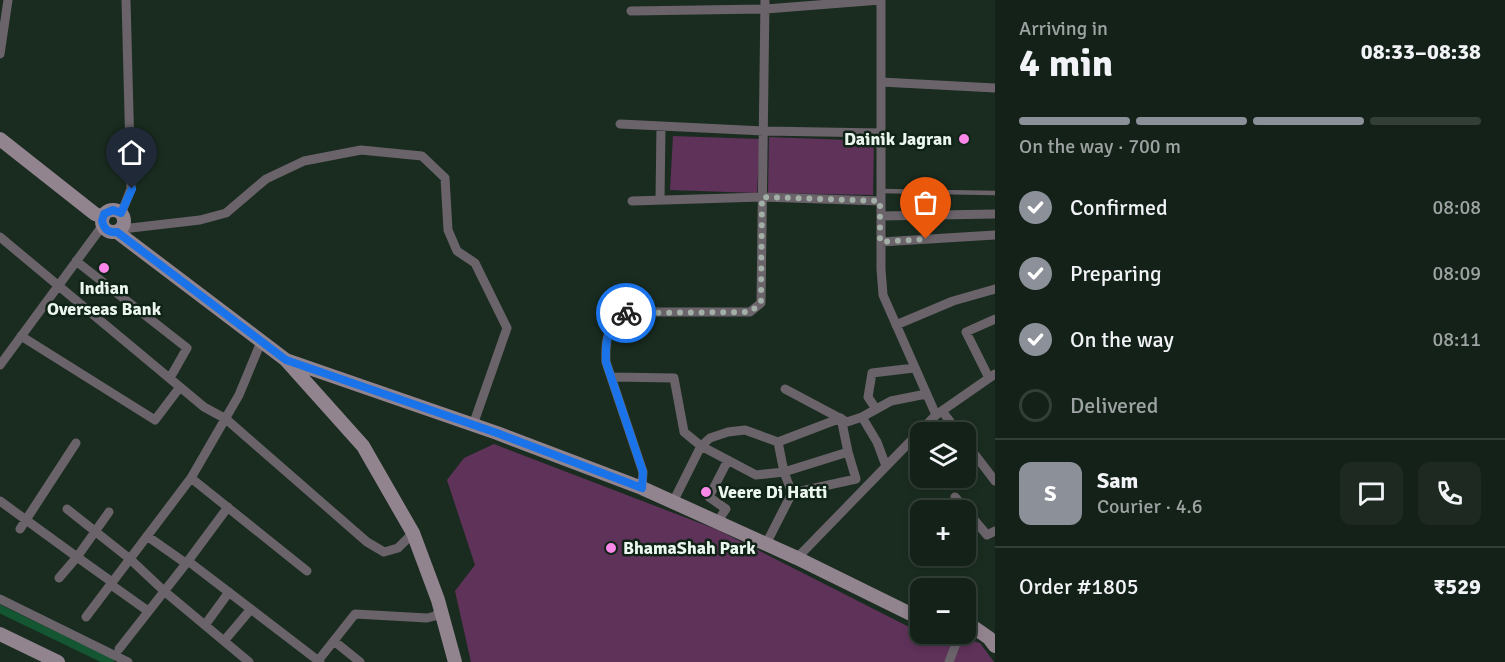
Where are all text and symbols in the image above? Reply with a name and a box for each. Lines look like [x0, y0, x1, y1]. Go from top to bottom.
text: Arriving in [1019, 16, 1108, 41]
text: 08:33–08:38 [1361, 38, 1481, 65]
text: 4 min [1019, 39, 1113, 87]
pin [106, 127, 157, 189]
place label: Dainik Jagran [844, 128, 952, 150]
marker: Dainik Jagran [957, 132, 971, 146]
text: On the way · 700 m [1019, 134, 1181, 159]
icon: home [115, 136, 148, 169]
pin [900, 177, 951, 239]
icon: bag [909, 186, 942, 219]
icon: check [1019, 191, 1052, 224]
text: Confirmed [1070, 194, 1168, 221]
text: 08:08 [1432, 195, 1481, 220]
icon: check [1019, 257, 1052, 290]
text: Preparing [1070, 260, 1162, 287]
marker: Indian Overseas Bank [97, 261, 111, 275]
text: 08:09 [1432, 261, 1481, 286]
place label: Indian Overseas Bank [47, 277, 162, 320]
courier [596, 283, 656, 343]
icon: bike [610, 297, 643, 330]
icon: check [1019, 323, 1052, 356]
text: On the way [1070, 326, 1174, 353]
text: 08:11 [1432, 327, 1481, 352]
text: Delivered [1070, 392, 1158, 419]
map controls [910, 422, 976, 644]
button: layers [910, 422, 976, 488]
button: chat [1340, 462, 1403, 525]
button: phone [1418, 462, 1481, 525]
text: Sam [1097, 467, 1138, 494]
text: S [1044, 480, 1057, 507]
place label: Veere Di Hatti [718, 481, 827, 503]
marker: Veere Di Hatti [699, 485, 713, 499]
text: Courier · 4.6 [1097, 494, 1203, 519]
button: + [910, 500, 976, 566]
place label: BhamaShah Park [623, 537, 756, 559]
marker: BhamaShah Park [604, 541, 618, 555]
text: Order #1805 [1019, 573, 1139, 600]
text: ₹529 [1433, 573, 1481, 600]
button: − [910, 578, 976, 644]

